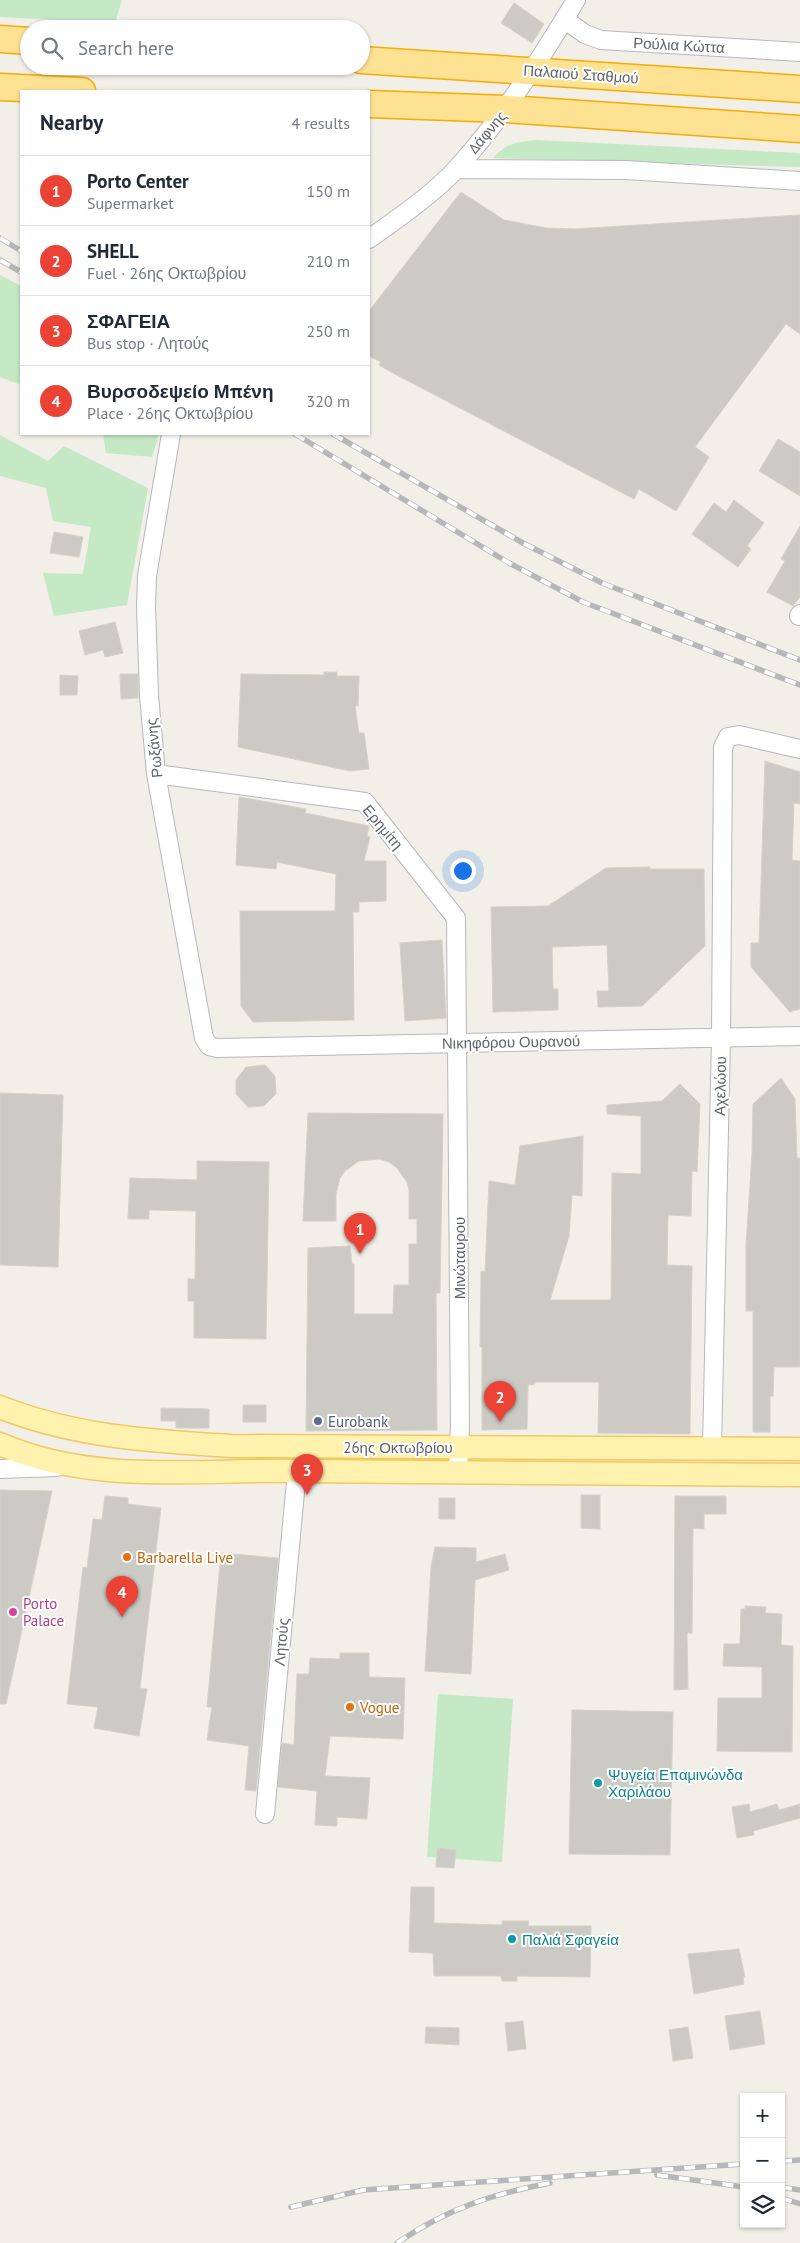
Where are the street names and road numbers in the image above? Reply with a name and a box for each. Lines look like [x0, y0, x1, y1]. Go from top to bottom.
street label: Ρούλια Κώττα [633, 33, 726, 57]
street label: Παλαιού Σταθμού [523, 60, 639, 88]
street label: Δάφνης [464, 107, 510, 157]
street label: Ρωξάνης [141, 717, 167, 779]
street label: Ερημίτη [359, 801, 407, 853]
street label: Νικηφόρου Ουρανού [442, 1031, 580, 1053]
street label: Αχελώου [710, 1056, 730, 1116]
street label: Μινώταυρου [450, 1217, 469, 1299]
street label: 26ης Οκτωβρίου [343, 1438, 453, 1457]
street label: Λητούς [269, 1617, 293, 1667]

